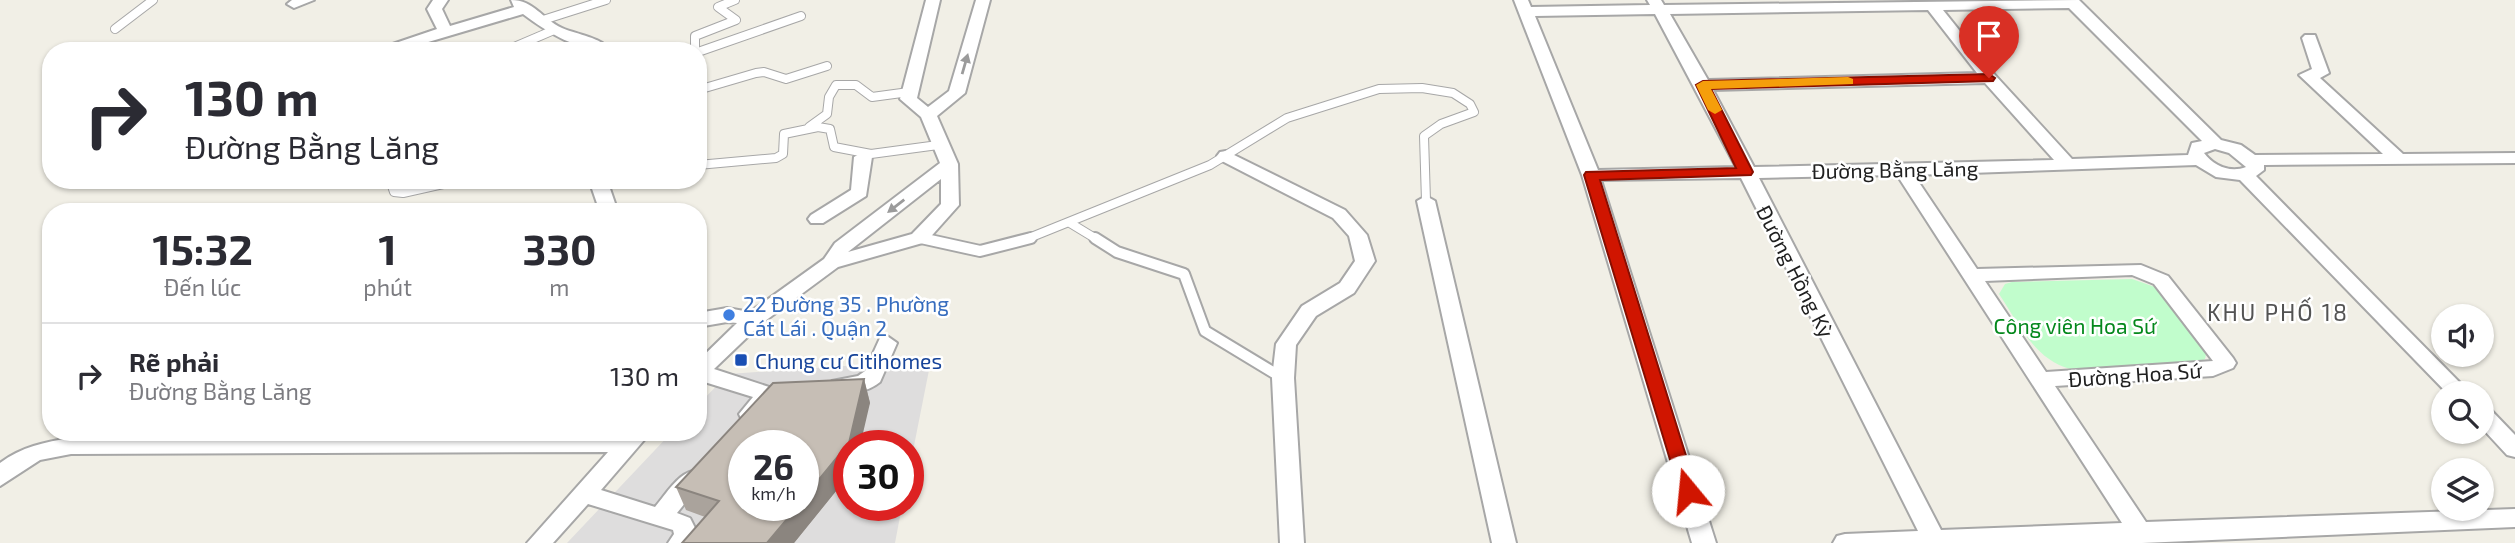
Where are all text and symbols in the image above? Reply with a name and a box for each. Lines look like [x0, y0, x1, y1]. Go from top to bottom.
pin [1959, 6, 2019, 78]
icon: arrive [1970, 17, 2008, 55]
one-way arrow [961, 54, 971, 75]
text: 130 m [185, 67, 319, 126]
icon: right [70, 70, 161, 161]
text: Đường Bằng Lăng [185, 127, 439, 165]
street label: Đường Bằng Lăng [1811, 155, 1979, 183]
one-way arrow [887, 198, 905, 213]
street label: Đường Hồng Kỳ [1752, 201, 1840, 341]
text: 15:32 [152, 223, 253, 273]
text: 1 [379, 223, 397, 273]
text: 330 [522, 223, 597, 273]
text: Đến lúc [164, 273, 241, 301]
text: phút [363, 273, 412, 301]
text: m [549, 273, 570, 301]
place label: 22 Đường 35 . Phường Cát Lái . Quận 2 [743, 291, 949, 341]
district label: KHU PHỐ 18 [2207, 296, 2349, 326]
map controls [2431, 304, 2494, 521]
button: sound [2431, 304, 2494, 367]
marker: 22 Đường 35 . Phường Cát Lái . Quận 2 [721, 307, 737, 323]
park label: Công viên Hoa Sứ [1993, 313, 2158, 338]
text: Rẽ phải [129, 346, 219, 377]
place label: Chung cư Citihomes [755, 348, 942, 373]
marker: Chung cư Citihomes [733, 352, 749, 368]
icon: right [70, 357, 108, 395]
street label: Đường Hoa Sứ [2067, 357, 2204, 391]
text: 130 m [610, 360, 679, 391]
text: Đường Bằng Lăng [129, 377, 312, 405]
button: search [2431, 381, 2494, 444]
speed limit sign: 30 [833, 430, 924, 521]
text: 26 [753, 445, 794, 487]
position arrow [1651, 454, 1725, 528]
button: layers [2431, 458, 2494, 521]
text: km/h [751, 482, 796, 504]

